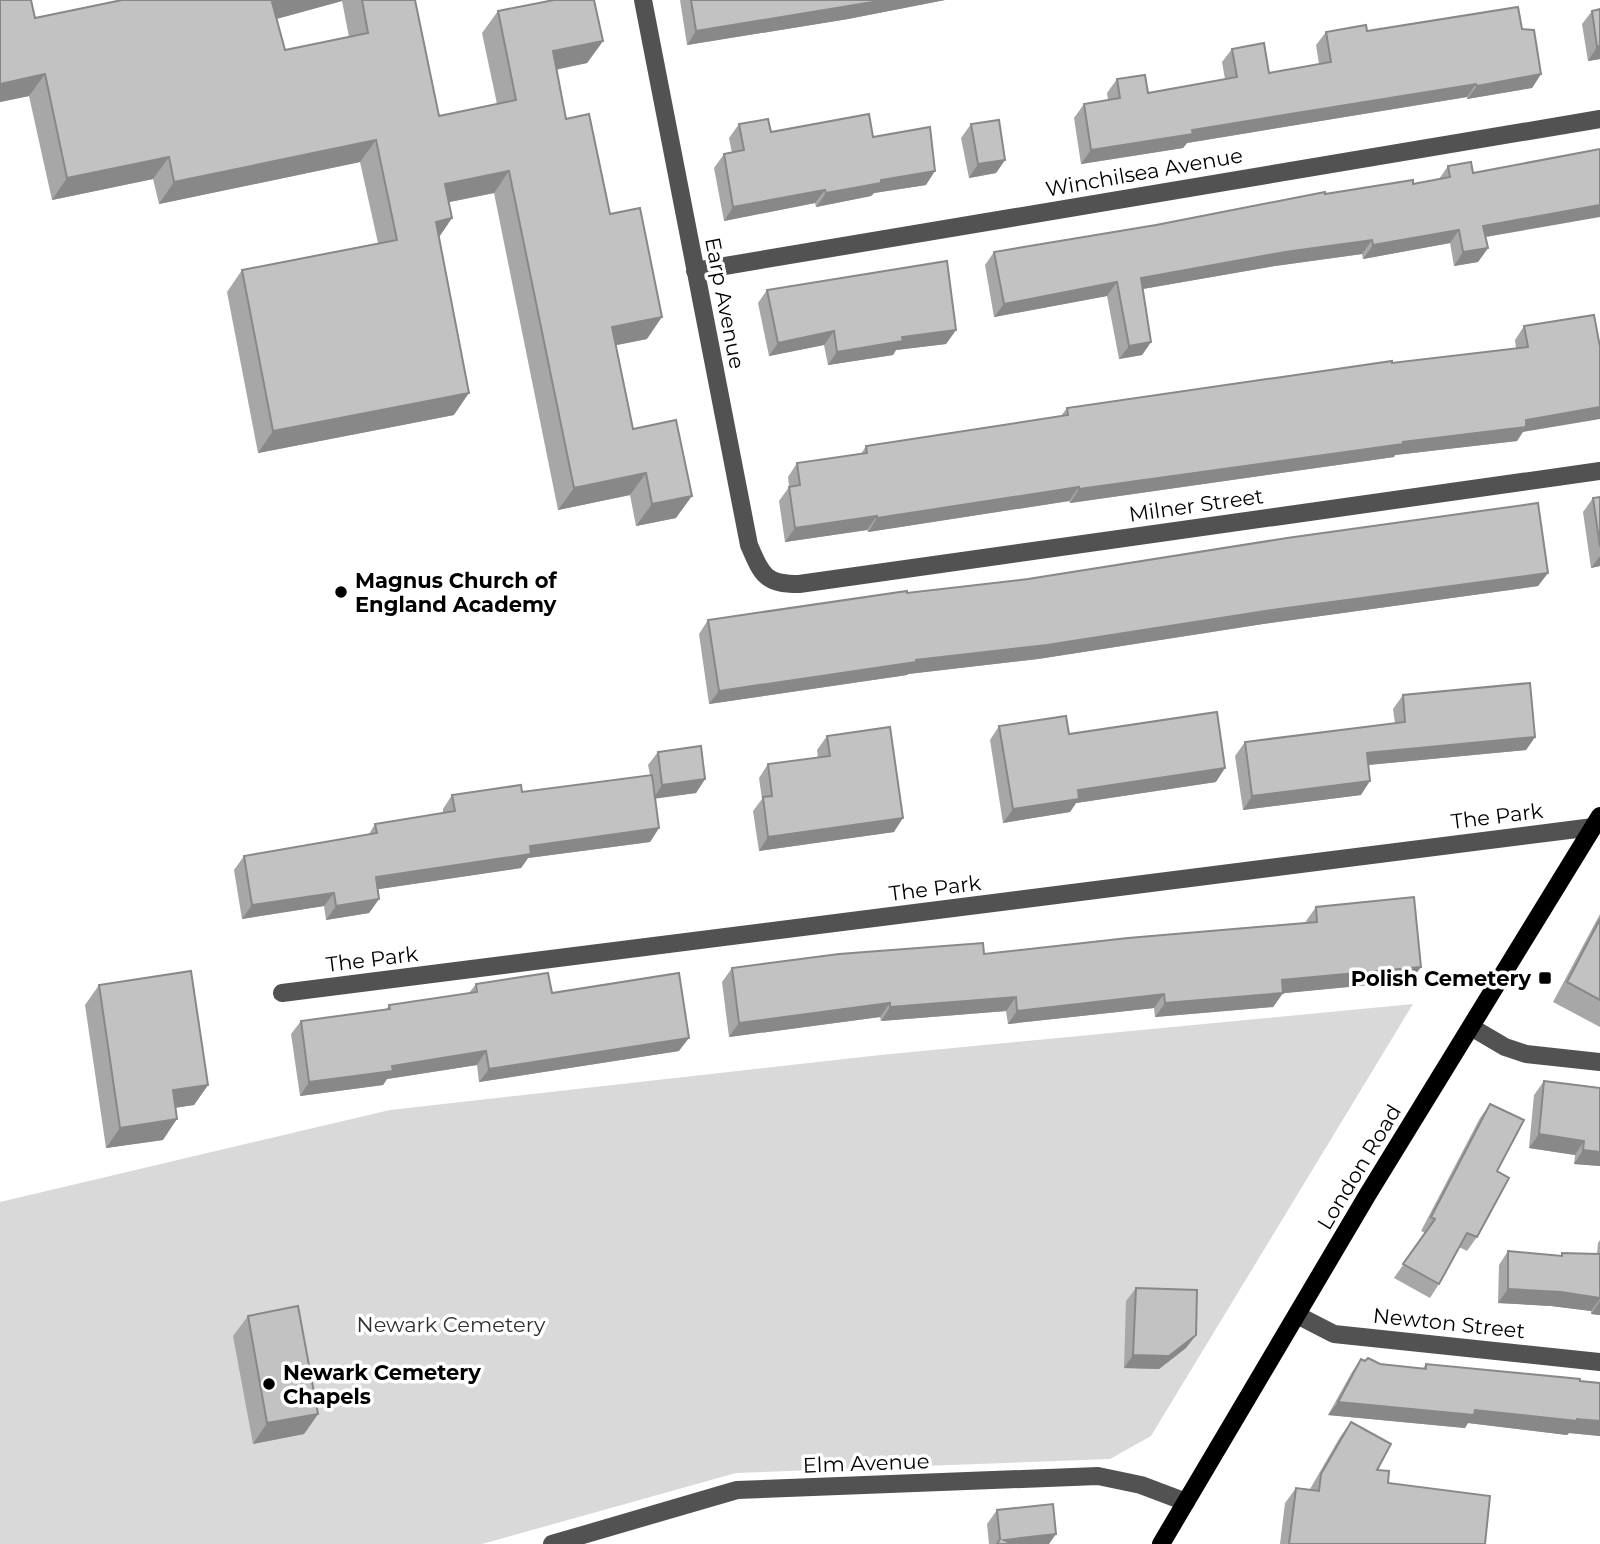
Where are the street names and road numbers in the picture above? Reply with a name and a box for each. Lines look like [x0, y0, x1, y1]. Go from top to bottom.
street label: Winchilsea Avenue [1043, 142, 1245, 202]
street label: Earp Avenue [700, 235, 750, 371]
street label: Milner Street [1127, 483, 1265, 527]
street label: The Park [1450, 798, 1545, 834]
street label: The Park [888, 870, 983, 906]
street label: The Park [325, 941, 420, 977]
street label: London Road [1312, 1100, 1406, 1234]
street label: Newton Street [1372, 1303, 1526, 1343]
street label: Elm Avenue [802, 1448, 930, 1478]

